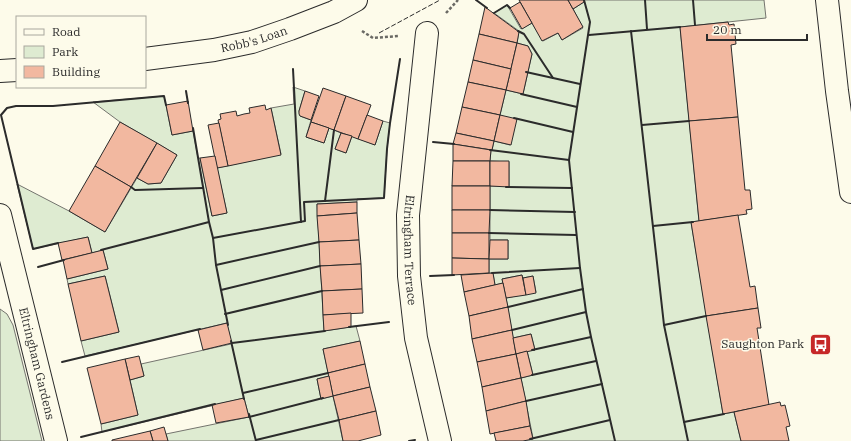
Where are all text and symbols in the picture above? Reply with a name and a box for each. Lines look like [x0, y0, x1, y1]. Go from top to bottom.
legend [16, 16, 146, 88]
scale bar [707, 16, 807, 42]
street label: Robb's Loan [219, 22, 289, 55]
text: 20 m [713, 22, 742, 37]
text: Road [52, 24, 81, 39]
text: Park [52, 44, 78, 59]
text: Building [52, 64, 100, 79]
street label: Eltringham Terrace [401, 194, 420, 306]
street label: Eltringham Gardens [16, 306, 58, 421]
bus stop icon: Saughton Park [807, 331, 833, 357]
place label: Saughton Park [721, 336, 804, 351]

